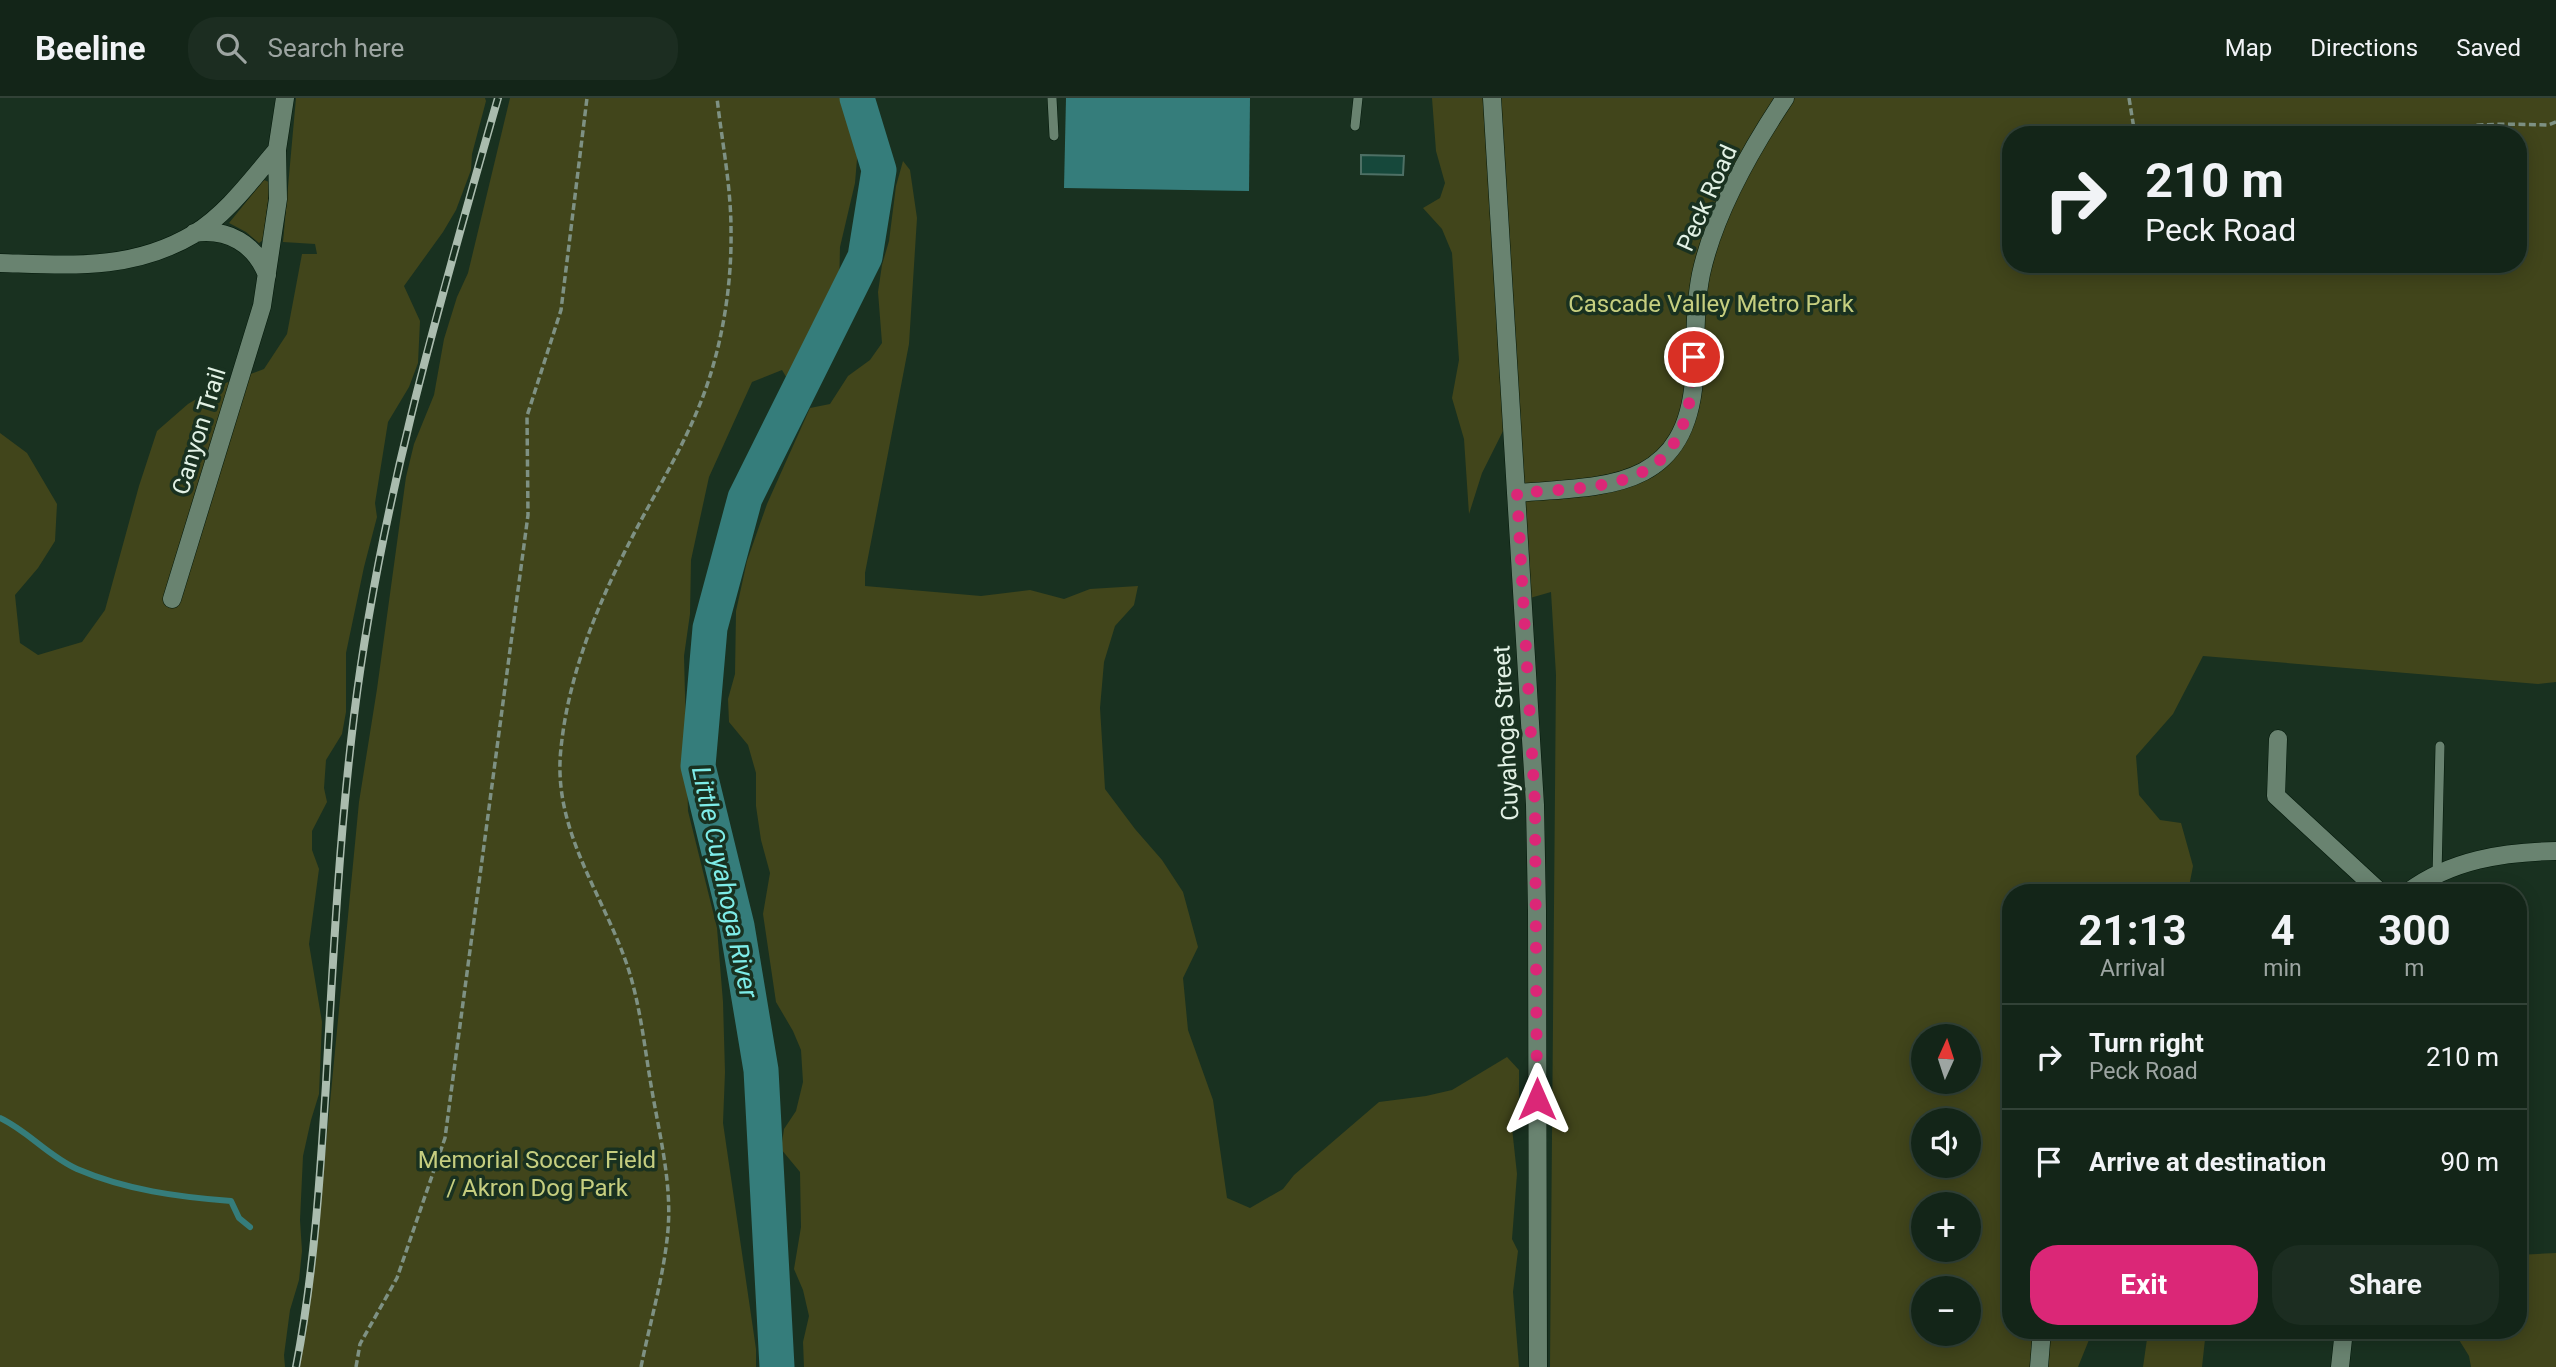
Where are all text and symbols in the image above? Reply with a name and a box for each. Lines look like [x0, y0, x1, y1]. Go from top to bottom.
search box [188, 17, 678, 80]
text: Beeline [35, 29, 146, 68]
icon: search [212, 29, 250, 67]
text: Search here [268, 33, 404, 63]
text: Map [2225, 34, 2272, 62]
text: Directions [2310, 34, 2418, 62]
text: Saved [2456, 34, 2521, 62]
street label: Peck Road [1671, 140, 1743, 256]
text: 210 m [2145, 152, 2284, 209]
icon: right [2030, 154, 2121, 245]
text: Peck Road [2145, 211, 2296, 249]
park label: Cascade Valley Metro Park [1568, 290, 1855, 318]
pin [1664, 327, 1724, 387]
icon: arrive [1675, 338, 1713, 376]
street label: Canyon Trail [166, 364, 232, 498]
street label: Cuyahoga Street [1487, 644, 1525, 822]
water label: Little Cuyahoga River [686, 763, 765, 1002]
text: 21:13 [2079, 906, 2187, 955]
text: 4 [2270, 906, 2295, 955]
text: 300 [2378, 906, 2451, 955]
text: Arrival [2100, 955, 2165, 982]
text: min [2263, 955, 2302, 982]
text: m [2404, 955, 2424, 982]
north arrow [1911, 1024, 1981, 1094]
map controls [1911, 1024, 1981, 1346]
text: Turn right [2089, 1028, 2204, 1058]
icon: right [2030, 1038, 2068, 1076]
text: 210 m [2426, 1042, 2499, 1072]
text: Peck Road [2089, 1058, 2198, 1085]
position arrow [1500, 1062, 1574, 1136]
button: sound [1911, 1108, 1981, 1178]
icon: arrive [2030, 1143, 2068, 1181]
park label: Memorial Soccer Field / Akron Dog Park [418, 1146, 656, 1202]
text: Arrive at destination [2089, 1147, 2326, 1177]
text: 90 m [2441, 1147, 2499, 1177]
button: + [1911, 1192, 1981, 1262]
button: Exit [2030, 1245, 2258, 1325]
button: Share [2272, 1245, 2499, 1325]
button: − [1911, 1276, 1981, 1346]

